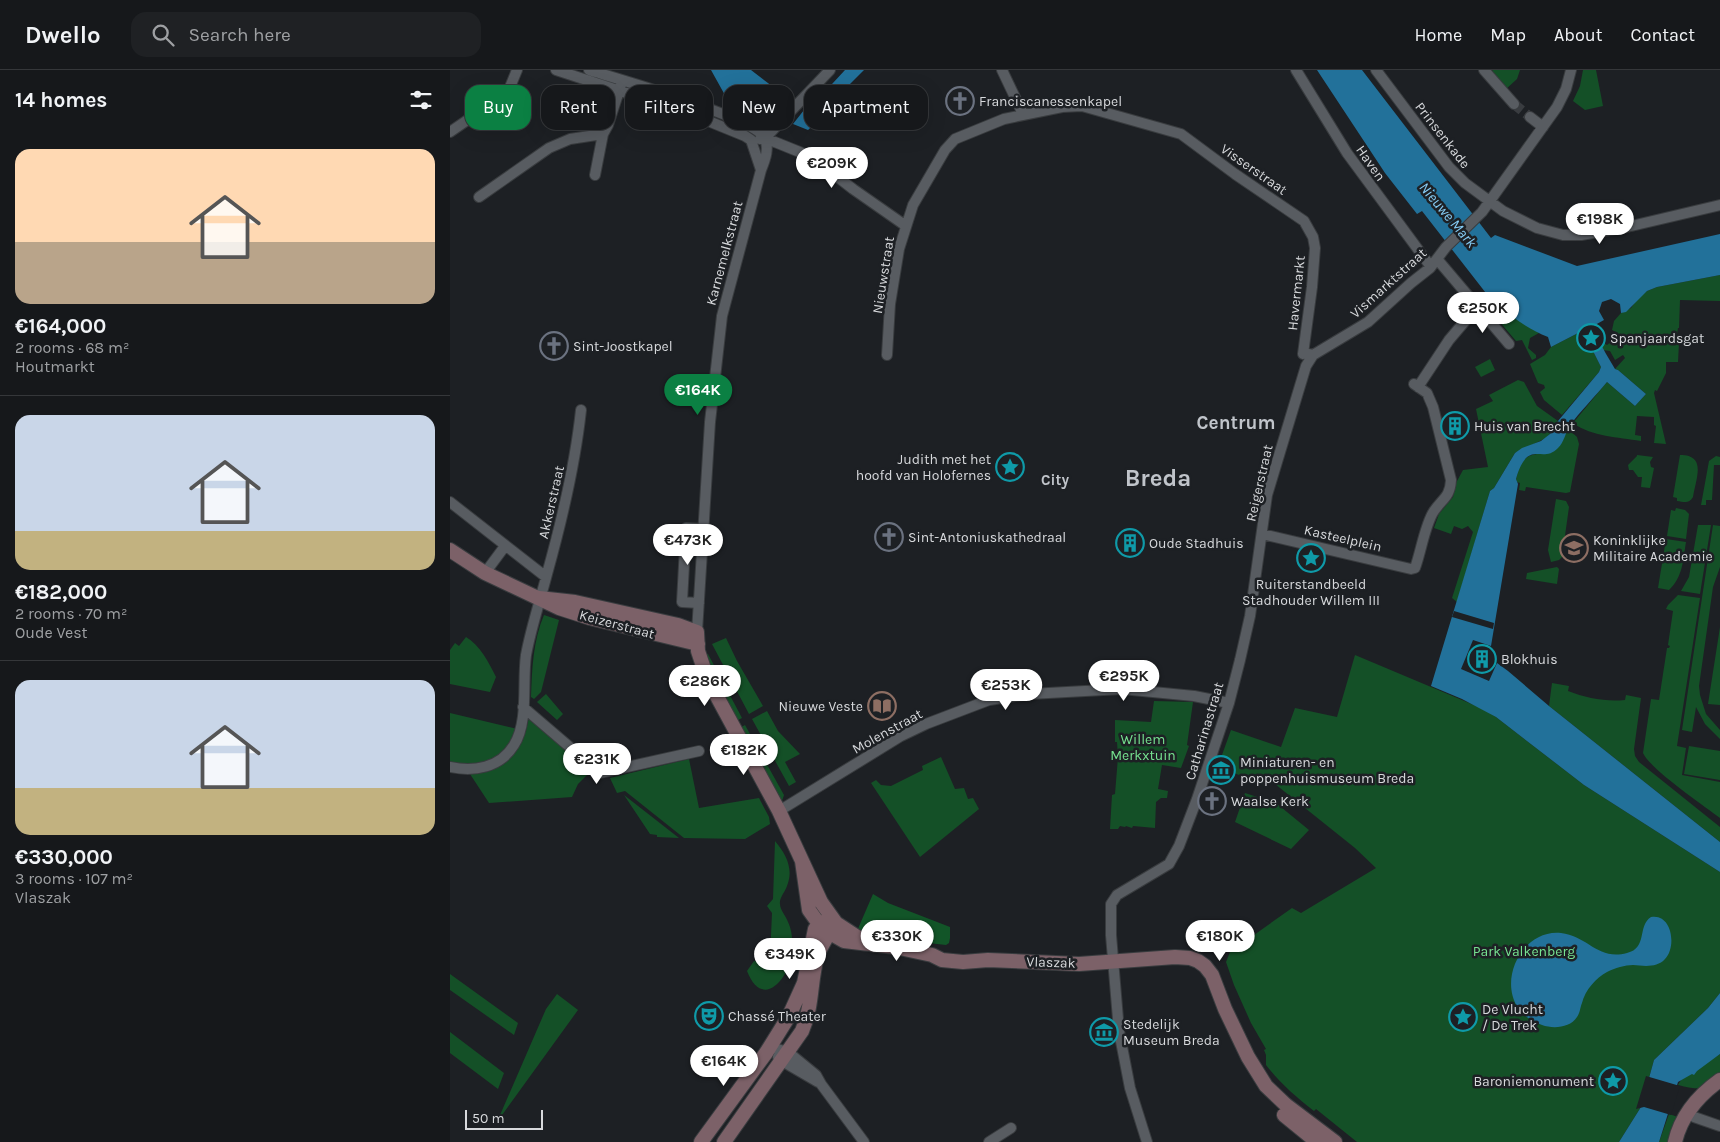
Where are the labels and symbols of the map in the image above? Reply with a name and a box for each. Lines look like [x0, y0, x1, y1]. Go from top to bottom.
church icon: Franciscanessenkapel [945, 86, 975, 116]
place label: Franciscanessenkapel [979, 93, 1122, 110]
street label: Prinsenkade [1411, 99, 1474, 172]
street label: Visserstraat [1217, 140, 1290, 199]
street label: Haven [1352, 142, 1389, 184]
pin: €209K [797, 146, 867, 189]
water label: Nieuwe Mark [1415, 179, 1481, 252]
street label: Karnemelkstraat [702, 199, 747, 307]
pin: €198K [1565, 202, 1635, 245]
street label: Nieuwstraat [869, 235, 898, 315]
street label: Vismarktstraat [1347, 245, 1430, 322]
street label: Havermarkt [1284, 255, 1309, 331]
pin: €250K [1448, 292, 1518, 334]
place icon: Spanjaardsgat [1576, 323, 1606, 353]
place label: Spanjaardsgat [1610, 330, 1704, 347]
church icon: Sint-Joostkapel [539, 331, 569, 361]
place label: Sint-Joostkapel [573, 338, 673, 355]
pin: €164K [663, 374, 733, 416]
building icon: Huis van Brecht [1440, 411, 1470, 441]
district label: Centrum [1197, 412, 1275, 434]
place label: Huis van Brecht [1474, 418, 1575, 435]
street label: Reigerstraat [1242, 443, 1277, 523]
place label: Judith met het hoofd van Holofernes [856, 451, 991, 484]
place icon: Judith met het hoofd van Holofernes [995, 452, 1025, 482]
street label: Akkerstraat [535, 464, 568, 540]
district label: Breda [1125, 464, 1191, 492]
district label: City [1041, 471, 1069, 489]
street label: Kasteelplein [1302, 521, 1383, 556]
church icon: Sint-Antoniuskathedraal [874, 522, 904, 552]
pin: €473K [653, 524, 723, 566]
building icon: Oude Stadhuis [1115, 528, 1145, 558]
place label: Sint-Antoniuskathedraal [908, 529, 1066, 546]
place label: Koninklijke Militaire Academie [1593, 532, 1713, 565]
school or university icon: Koninklijke Militaire Academie [1559, 533, 1589, 563]
place label: Oude Stadhuis [1149, 535, 1244, 552]
place icon: Ruiterstandbeeld Stadhouder Willem III [1296, 543, 1326, 573]
place label: Ruiterstandbeeld Stadhouder Willem III [1242, 576, 1380, 609]
street label: Keizerstraat [577, 606, 656, 643]
building icon: Blokhuis [1467, 644, 1497, 674]
place label: Blokhuis [1501, 651, 1558, 668]
pin: €295K [1089, 660, 1159, 702]
pin: €286K [670, 664, 740, 707]
pin: €253K [971, 668, 1041, 711]
street label: Catharinastraat [1182, 680, 1227, 782]
library icon: Nieuwe Veste [867, 691, 897, 721]
place label: Nieuwe Veste [779, 698, 863, 715]
street label: Molenstraat [849, 705, 925, 758]
park label: Willem Merkxtuin [1110, 731, 1176, 764]
pin: €182K [709, 734, 779, 776]
pin: €231K [562, 742, 632, 785]
place label: Miniaturen- en poppenhuismuseum Breda [1240, 754, 1414, 787]
museum icon: Miniaturen- en poppenhuismuseum Breda [1206, 755, 1236, 785]
church icon: Waalse Kerk [1197, 786, 1227, 816]
place label: Waalse Kerk [1231, 793, 1309, 810]
pin: €330K [862, 920, 932, 962]
pin: €180K [1185, 920, 1255, 962]
pin: €349K [755, 938, 825, 980]
park label: Park Valkenberg [1473, 943, 1575, 960]
street label: Vlaszak [1026, 953, 1076, 972]
theatre icon: Chassé Theater [694, 1001, 724, 1031]
place label: De Vlucht / De Trek [1482, 1001, 1543, 1034]
place icon: De Vlucht / De Trek [1448, 1002, 1478, 1032]
place label: Chassé Theater [728, 1008, 827, 1025]
place label: Stedelijk Museum Breda [1123, 1016, 1220, 1049]
museum icon: Stedelijk Museum Breda [1089, 1017, 1119, 1047]
pin: €164K [689, 1044, 759, 1087]
place icon: Baroniemonument [1598, 1066, 1628, 1096]
place label: Baroniemonument [1473, 1073, 1594, 1090]
scale bar [465, 1107, 542, 1130]

